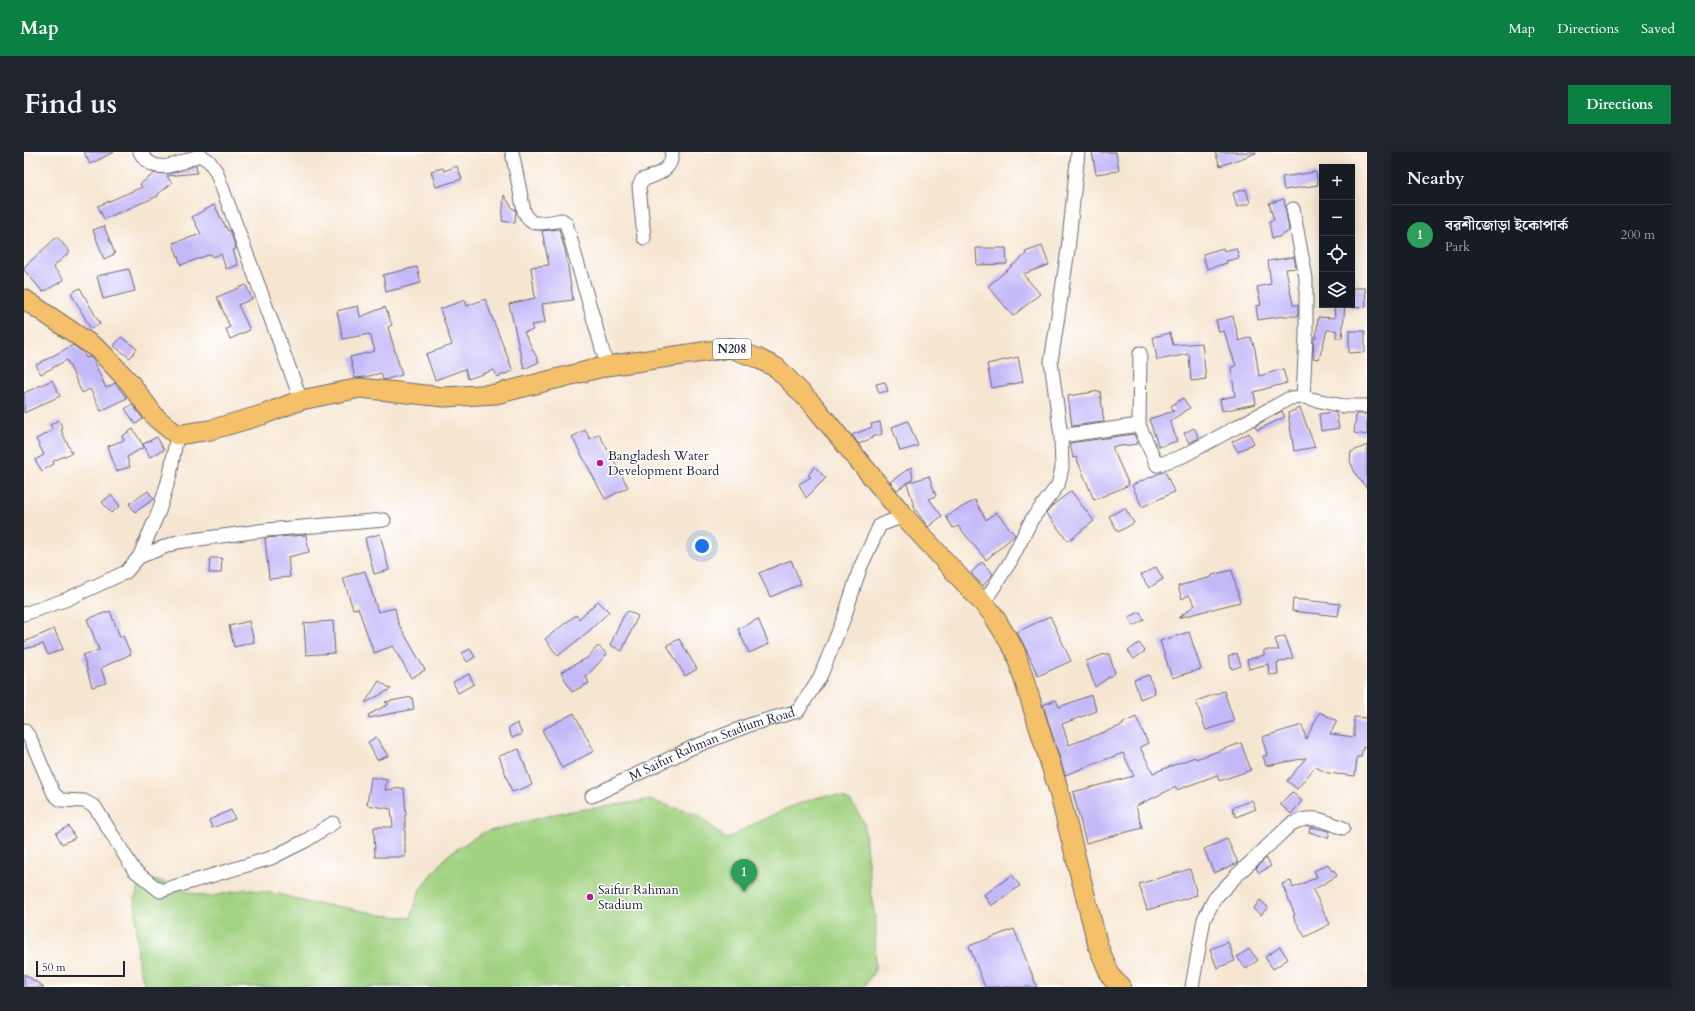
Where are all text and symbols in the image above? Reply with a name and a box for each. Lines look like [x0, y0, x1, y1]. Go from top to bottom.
text: Map [20, 15, 59, 41]
text: Map [1509, 19, 1535, 38]
text: Directions [1557, 19, 1619, 38]
text: Saved [1641, 19, 1675, 38]
text: Find us [24, 85, 117, 123]
button: Directions [1568, 85, 1671, 124]
map controls [1319, 164, 1355, 308]
button: + [1319, 164, 1355, 200]
text: Nearby [1407, 167, 1464, 190]
button: − [1319, 200, 1355, 236]
text: বরশীজোড়া ইকোপার্ক [1445, 215, 1568, 235]
text: 1 [1417, 226, 1423, 244]
text: 200 m [1621, 226, 1655, 244]
button: locate [1319, 236, 1355, 272]
text: Park [1445, 238, 1470, 256]
button: layers [1319, 272, 1355, 308]
road number: N208 [713, 339, 751, 359]
place label: Bangladesh Water Development Board [608, 447, 719, 480]
marker: Bangladesh Water Development Board [595, 458, 605, 468]
your location [692, 536, 712, 556]
street label: M Saifur Rahman Stadium Road [626, 703, 797, 786]
pin: 1 [731, 859, 757, 892]
place label: Saifur Rahman Stadium [598, 881, 679, 914]
marker: Saifur Rahman Stadium [585, 892, 595, 902]
scale bar [36, 959, 125, 978]
text: 50 m [42, 960, 66, 975]

